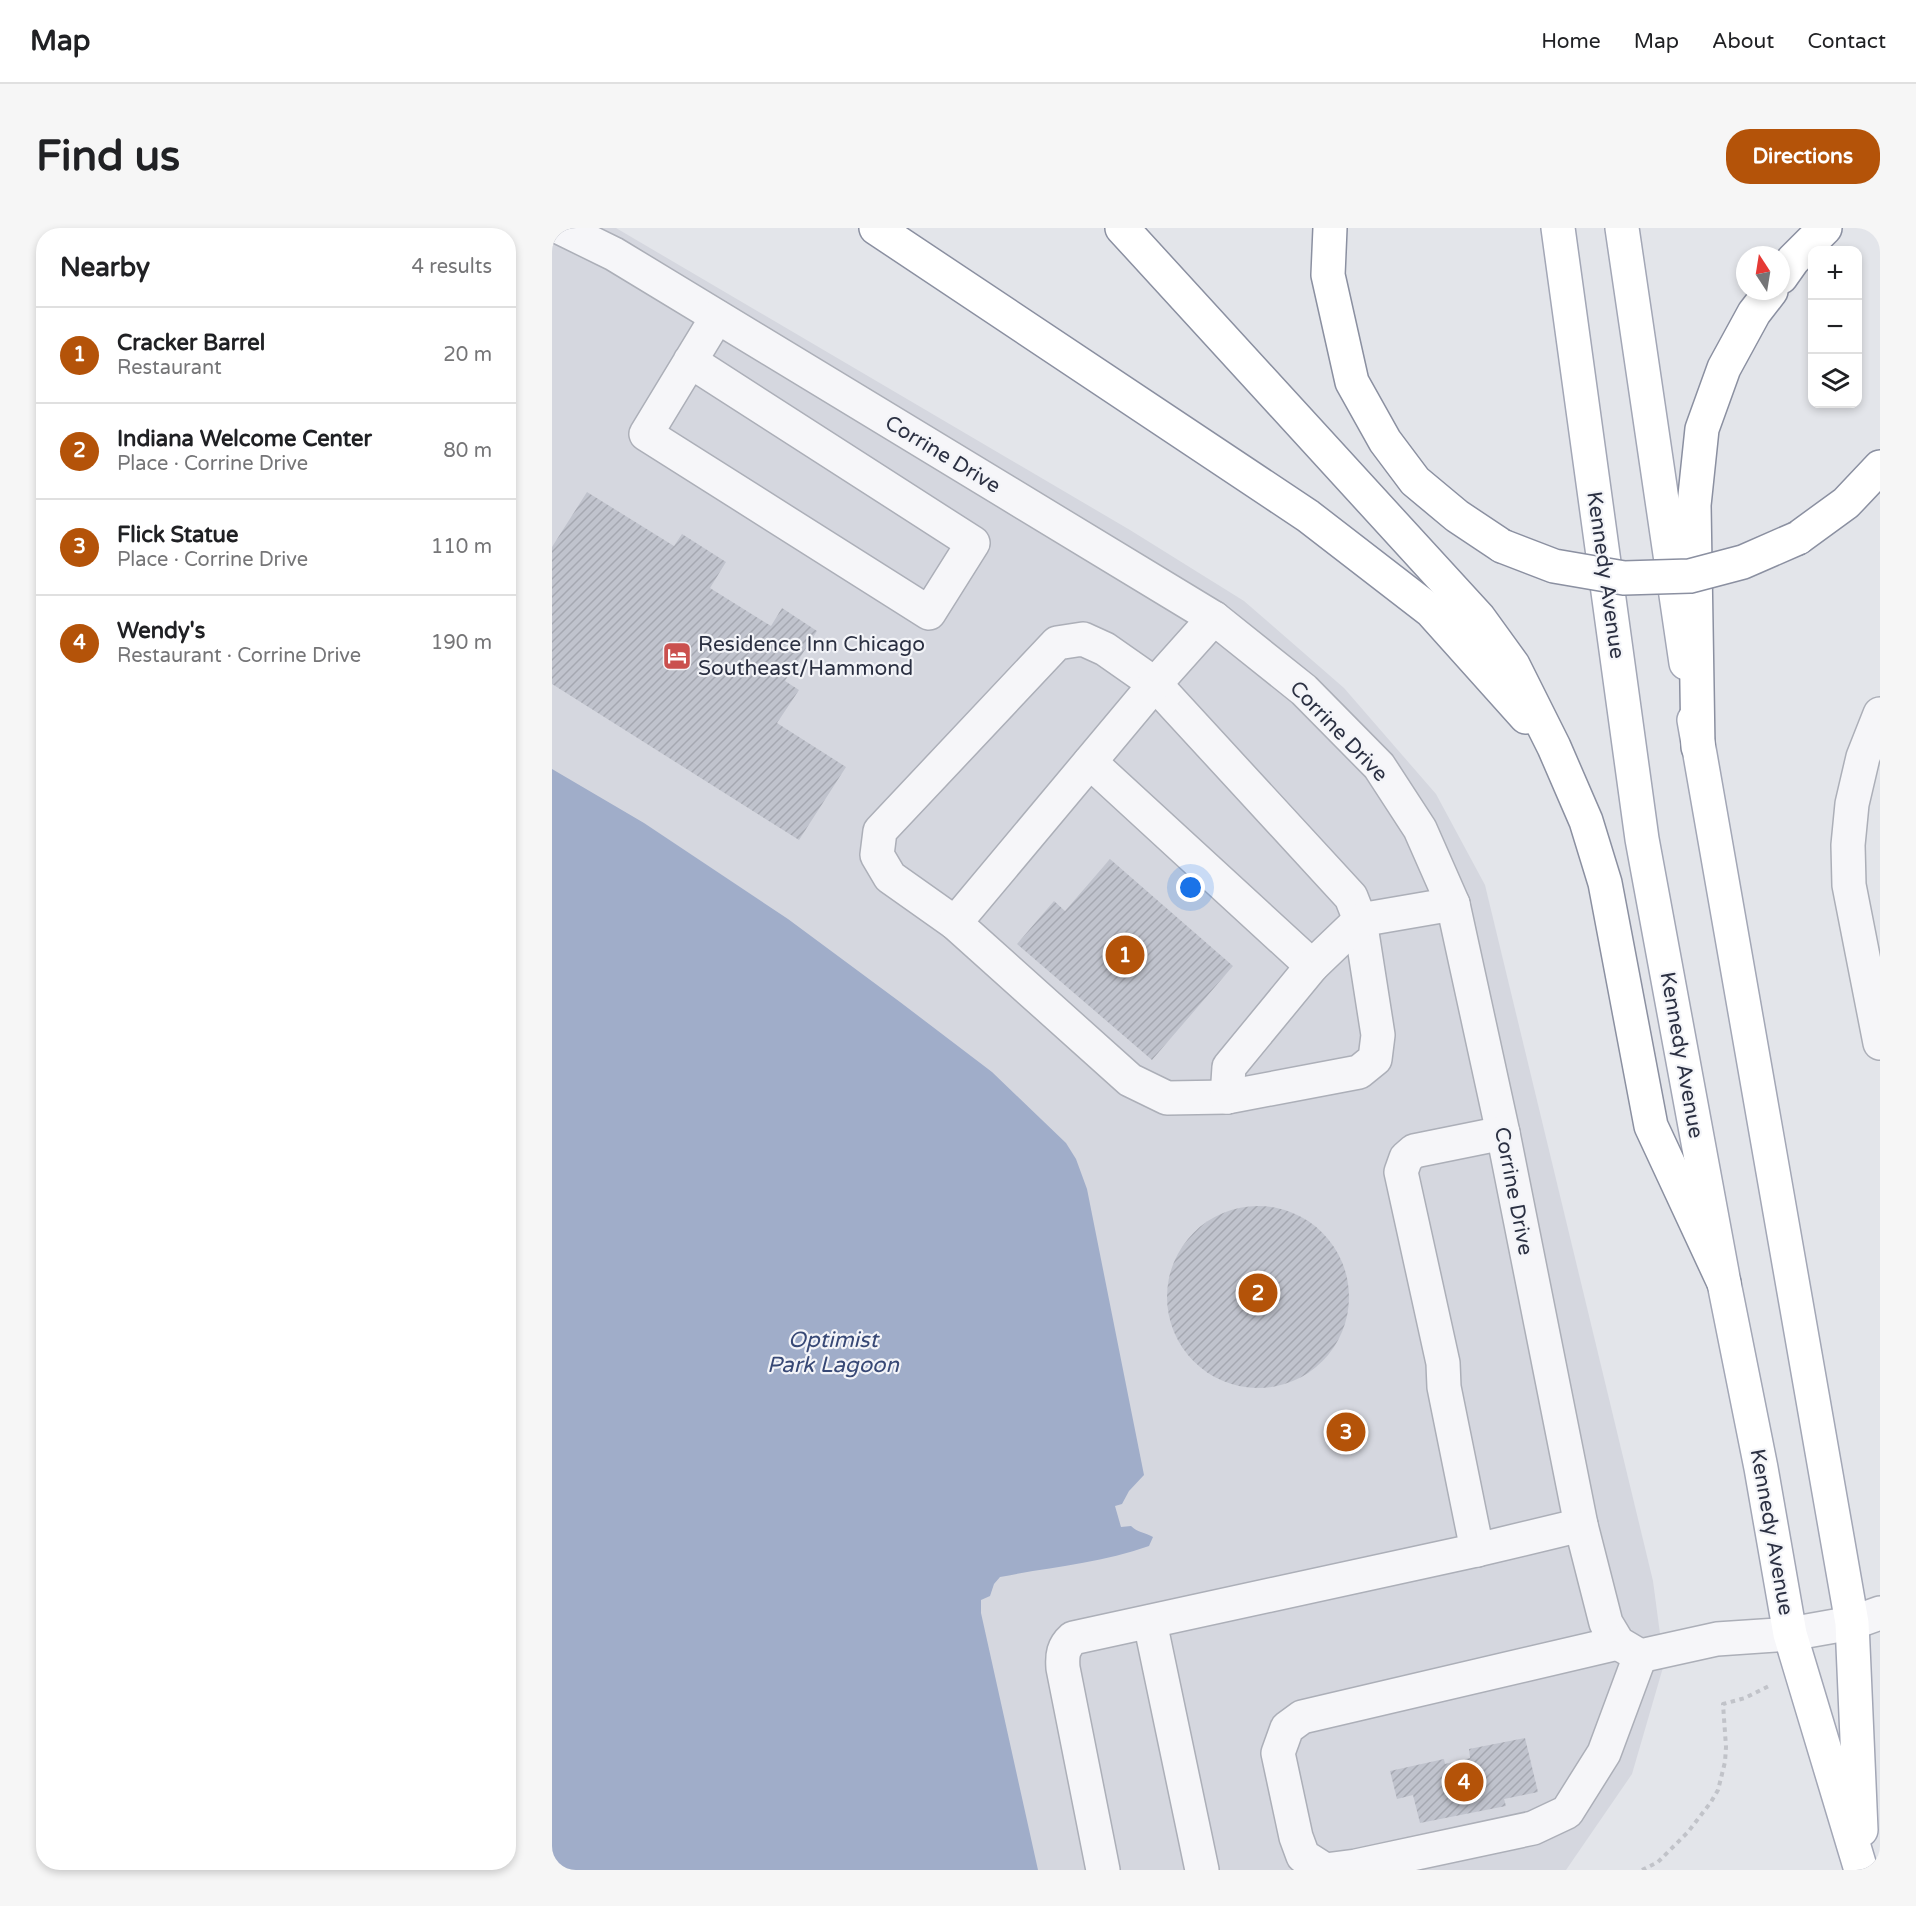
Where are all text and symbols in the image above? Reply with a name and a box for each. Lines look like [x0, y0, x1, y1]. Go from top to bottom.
text: Map [30, 24, 90, 58]
text: Home [1541, 29, 1601, 54]
text: Map [1634, 29, 1679, 54]
text: About [1712, 29, 1774, 54]
text: Contact [1807, 29, 1886, 54]
button: Directions [1726, 129, 1880, 184]
text: Find us [36, 131, 180, 182]
north arrow [1736, 246, 1790, 300]
map controls [1808, 246, 1862, 408]
button: + [1808, 246, 1862, 300]
text: Nearby [60, 252, 150, 283]
text: 4 results [412, 255, 492, 279]
button: − [1808, 300, 1862, 354]
text: Cracker Barrel [117, 330, 265, 356]
text: 1 [73, 343, 86, 367]
text: 20 m [443, 343, 492, 367]
button: layers [1808, 354, 1862, 408]
text: Restaurant [117, 356, 222, 380]
street label: Corrine Drive [881, 410, 1005, 499]
text: Indiana Welcome Center [117, 426, 372, 452]
text: 2 [73, 439, 86, 463]
text: 80 m [443, 439, 492, 463]
text: Place · Corrine Drive [117, 452, 308, 476]
street label: Kennedy Avenue [1581, 490, 1630, 660]
text: Flick Statue [117, 522, 238, 548]
text: 3 [73, 535, 86, 559]
text: 110 m [431, 535, 492, 559]
text: Place · Corrine Drive [117, 548, 308, 572]
text: Wendy's [117, 618, 205, 644]
text: 4 [73, 631, 86, 655]
text: 190 m [431, 631, 492, 655]
place label: Residence Inn Chicago Southeast/Hammond [698, 632, 925, 681]
hotel icon: Residence Inn Chicago Southeast/Hammond [661, 640, 693, 672]
text: Restaurant · Corrine Drive [117, 644, 361, 668]
street label: Corrine Drive [1284, 676, 1393, 787]
your location [1176, 873, 1205, 902]
pin: 1 [1106, 932, 1144, 978]
street label: Kennedy Avenue [1655, 970, 1708, 1140]
street label: Corrine Drive [1489, 1125, 1538, 1257]
pin: 2 [1238, 1270, 1278, 1316]
water label: Optimist Park Lagoon [767, 1327, 899, 1378]
pin: 3 [1326, 1410, 1366, 1454]
street label: Kennedy Avenue [1745, 1447, 1798, 1617]
pin: 4 [1444, 1760, 1484, 1804]

